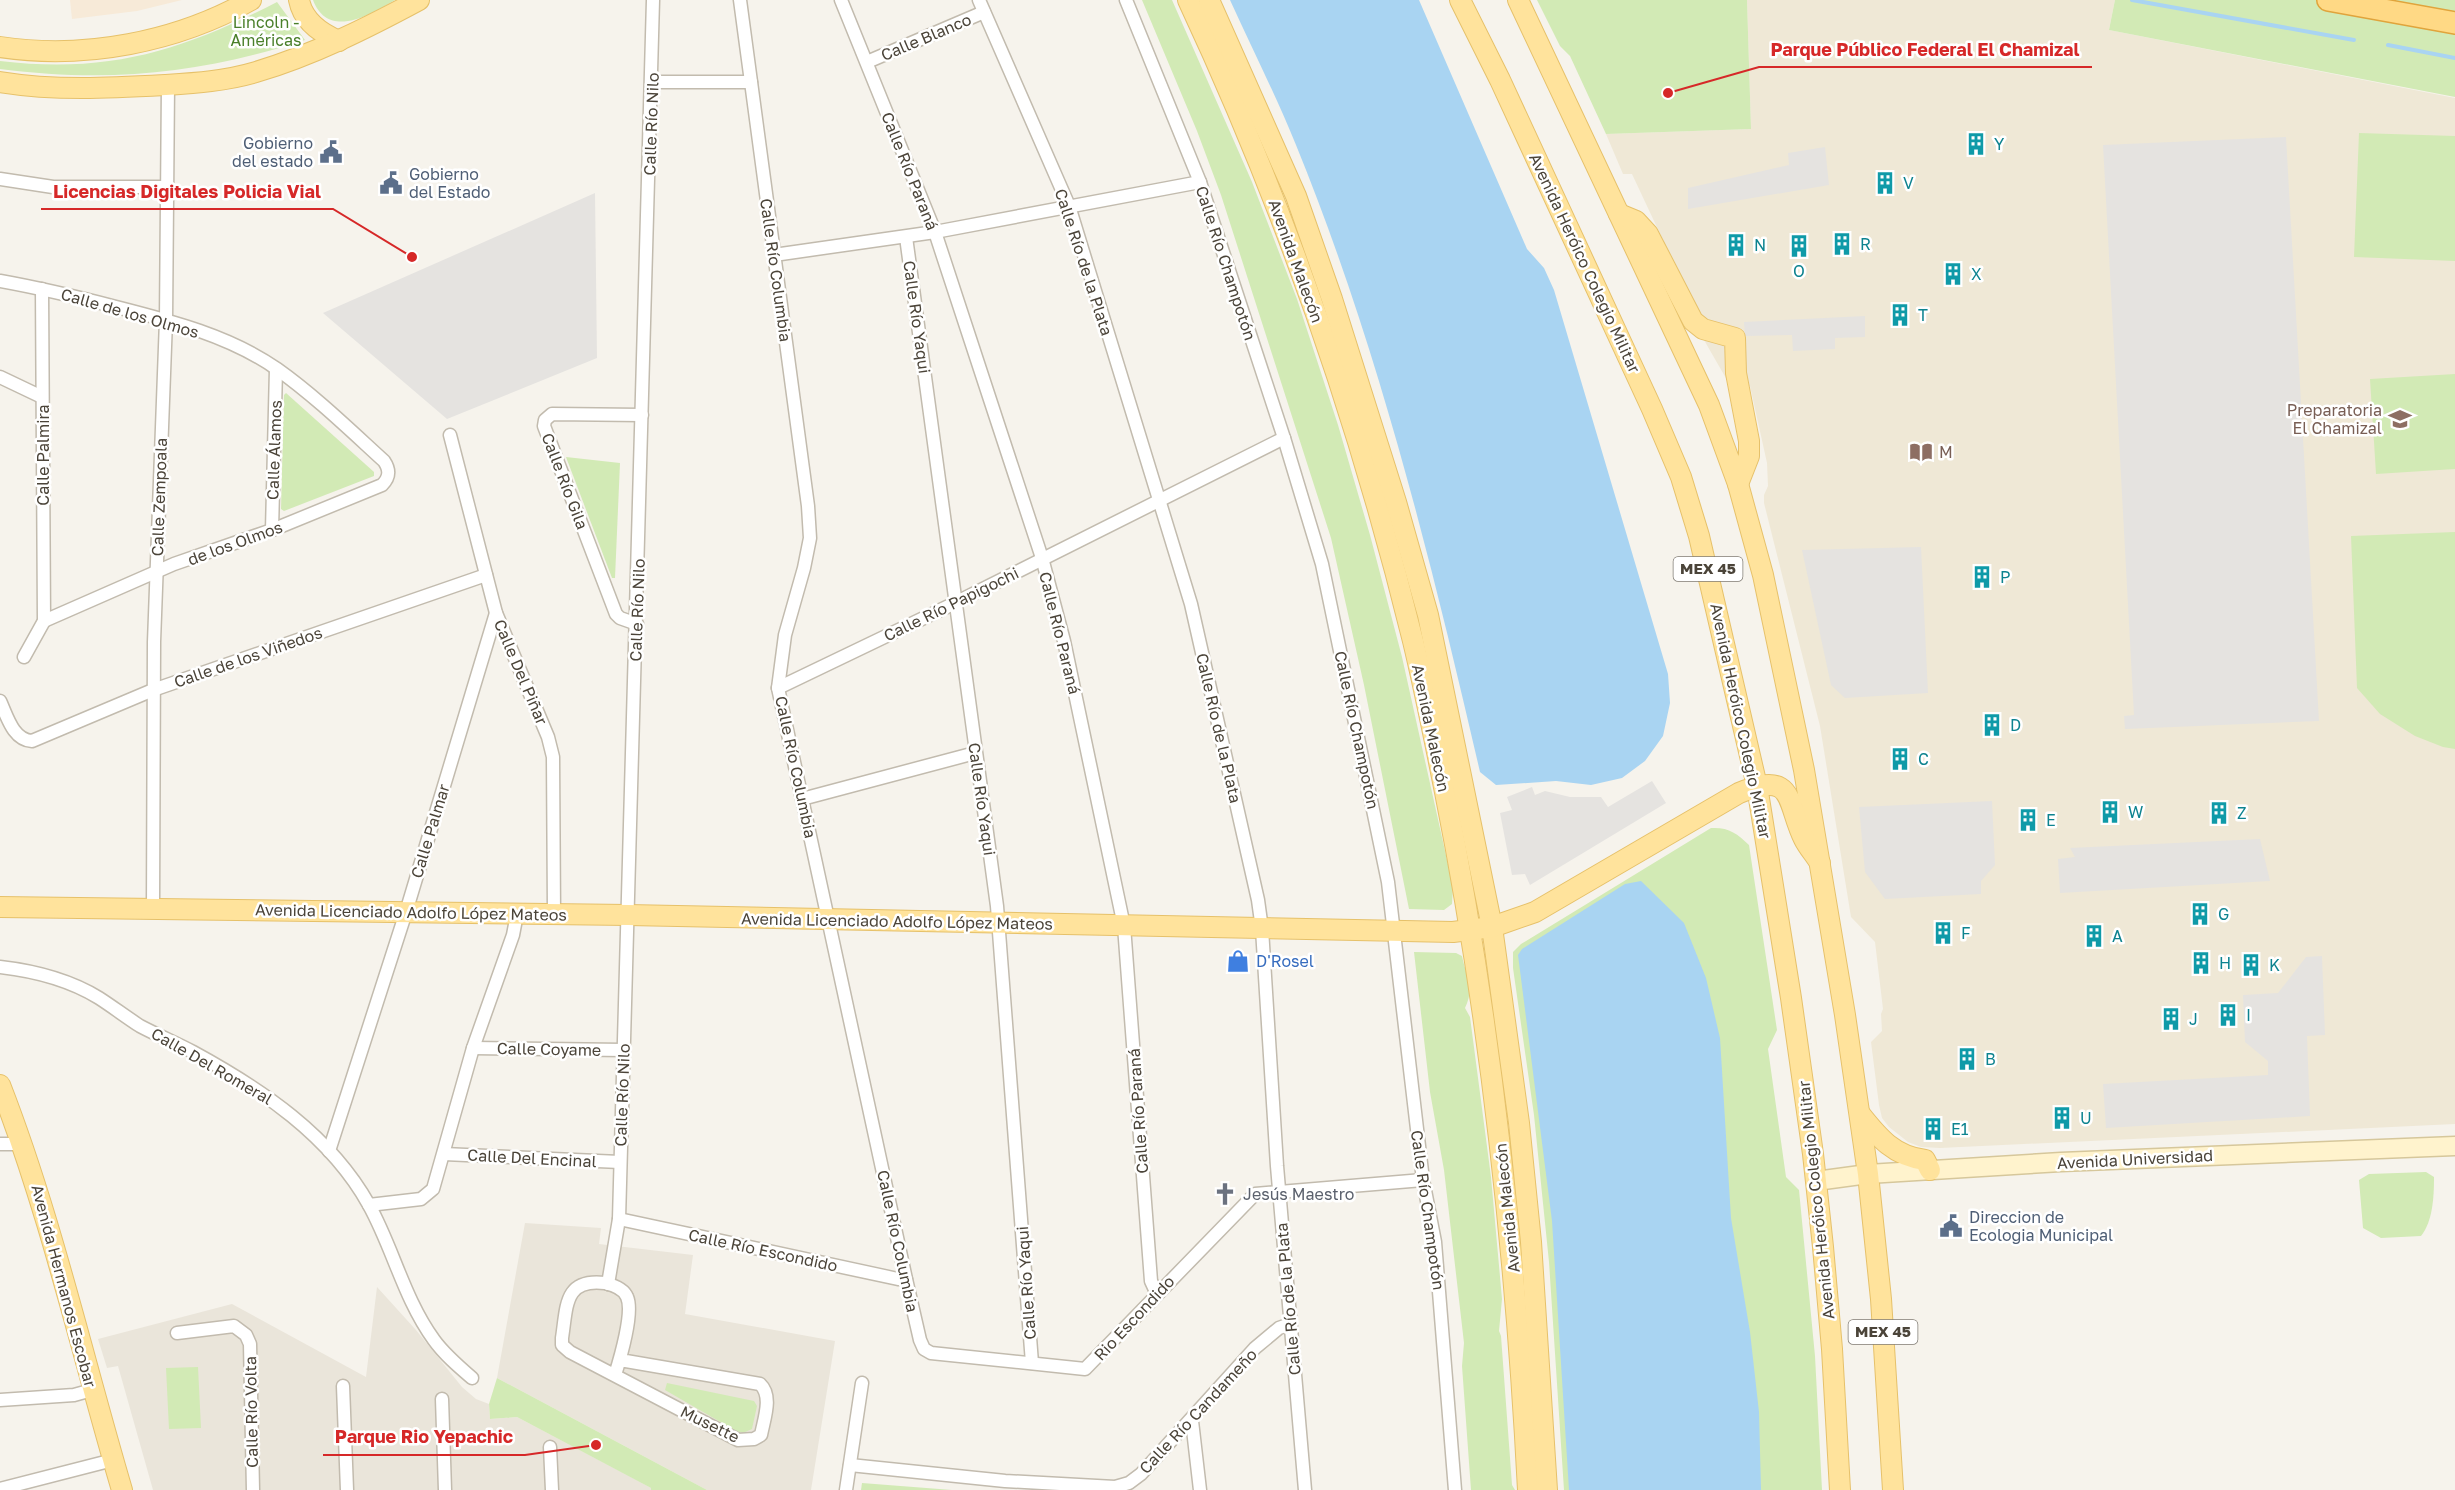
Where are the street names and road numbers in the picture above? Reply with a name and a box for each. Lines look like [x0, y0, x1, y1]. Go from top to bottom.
street label: Calle Blanco [878, 9, 974, 65]
street label: Calle Río Nilo [639, 72, 663, 176]
street label: Calle Río Paraná [877, 109, 943, 233]
street label: Avenida Heróico Colegio Militar [1525, 150, 1645, 376]
street label: Calle Río Champotón [1192, 183, 1260, 343]
street label: Calle Río de la Plata [1051, 186, 1117, 338]
street label: Calle Río Columbia [756, 197, 796, 343]
street label: Avenida Malecón [1264, 197, 1328, 325]
street label: Calle Río Yaqui [899, 259, 935, 375]
street label: Calle de los Olmos [59, 284, 201, 342]
street label: Calle Álamos [262, 400, 286, 500]
street label: Calle Palmira [33, 404, 53, 506]
street label: Calle Río Gila [537, 430, 593, 532]
street label: Calle Zempoala [147, 437, 171, 557]
street label: de los Olmos [185, 517, 285, 569]
road number: MEX 45 [1674, 557, 1742, 581]
street label: Calle Río Nilo [625, 558, 649, 662]
street label: Calle Río Papigochi [880, 563, 1022, 645]
street label: Calle Río Paraná [1035, 570, 1085, 696]
street label: Avenida Heróico Colegio Militar [1706, 602, 1776, 840]
street label: Calle Del Piñar [490, 616, 552, 728]
street label: Calle de los Viñedos [171, 622, 325, 692]
street label: Calle Río Champotón [1330, 649, 1384, 811]
street label: Calle Río de la Plata [1192, 651, 1246, 805]
street label: Avenida Malecón [1408, 662, 1454, 794]
street label: Calle Río Columbia [771, 694, 821, 840]
street label: Calle Río Yaqui [964, 741, 1000, 857]
street label: Calle Palmar [406, 782, 454, 880]
street label: Avenida Licenciado Adolfo López Mateos [255, 899, 567, 925]
street label: Avenida Licenciado Adolfo López Mateos [741, 908, 1053, 934]
street label: Calle Del Romeral [148, 1023, 276, 1109]
street label: Calle Coyame [497, 1038, 601, 1060]
street label: Calle Río Nilo [610, 1043, 634, 1147]
street label: Calle Río Paraná [1124, 1048, 1152, 1174]
street label: Avenida Heróico Colegio Militar [1794, 1080, 1838, 1320]
street label: Calle Río Champotón [1407, 1129, 1449, 1291]
street label: Avenida Malecón [1490, 1142, 1524, 1274]
street label: Calle Del Encinal [467, 1145, 597, 1171]
street label: Avenida Universidad [2057, 1145, 2213, 1173]
street label: Calle Río Columbia [873, 1168, 923, 1314]
street label: Avenida Hermanos Escobar [27, 1182, 101, 1390]
street label: Calle Río de la Plata [1271, 1222, 1305, 1376]
street label: Calle Río Escondido [687, 1224, 839, 1276]
street label: Calle Río Yaqui [1012, 1226, 1040, 1340]
street label: Rio Escondido [1090, 1271, 1178, 1365]
road number: MEX 45 [1848, 1320, 1918, 1344]
street label: Calle Río Candameño [1135, 1344, 1261, 1478]
street label: Calle Río Volta [240, 1356, 262, 1468]
street label: Musette [677, 1401, 743, 1447]

